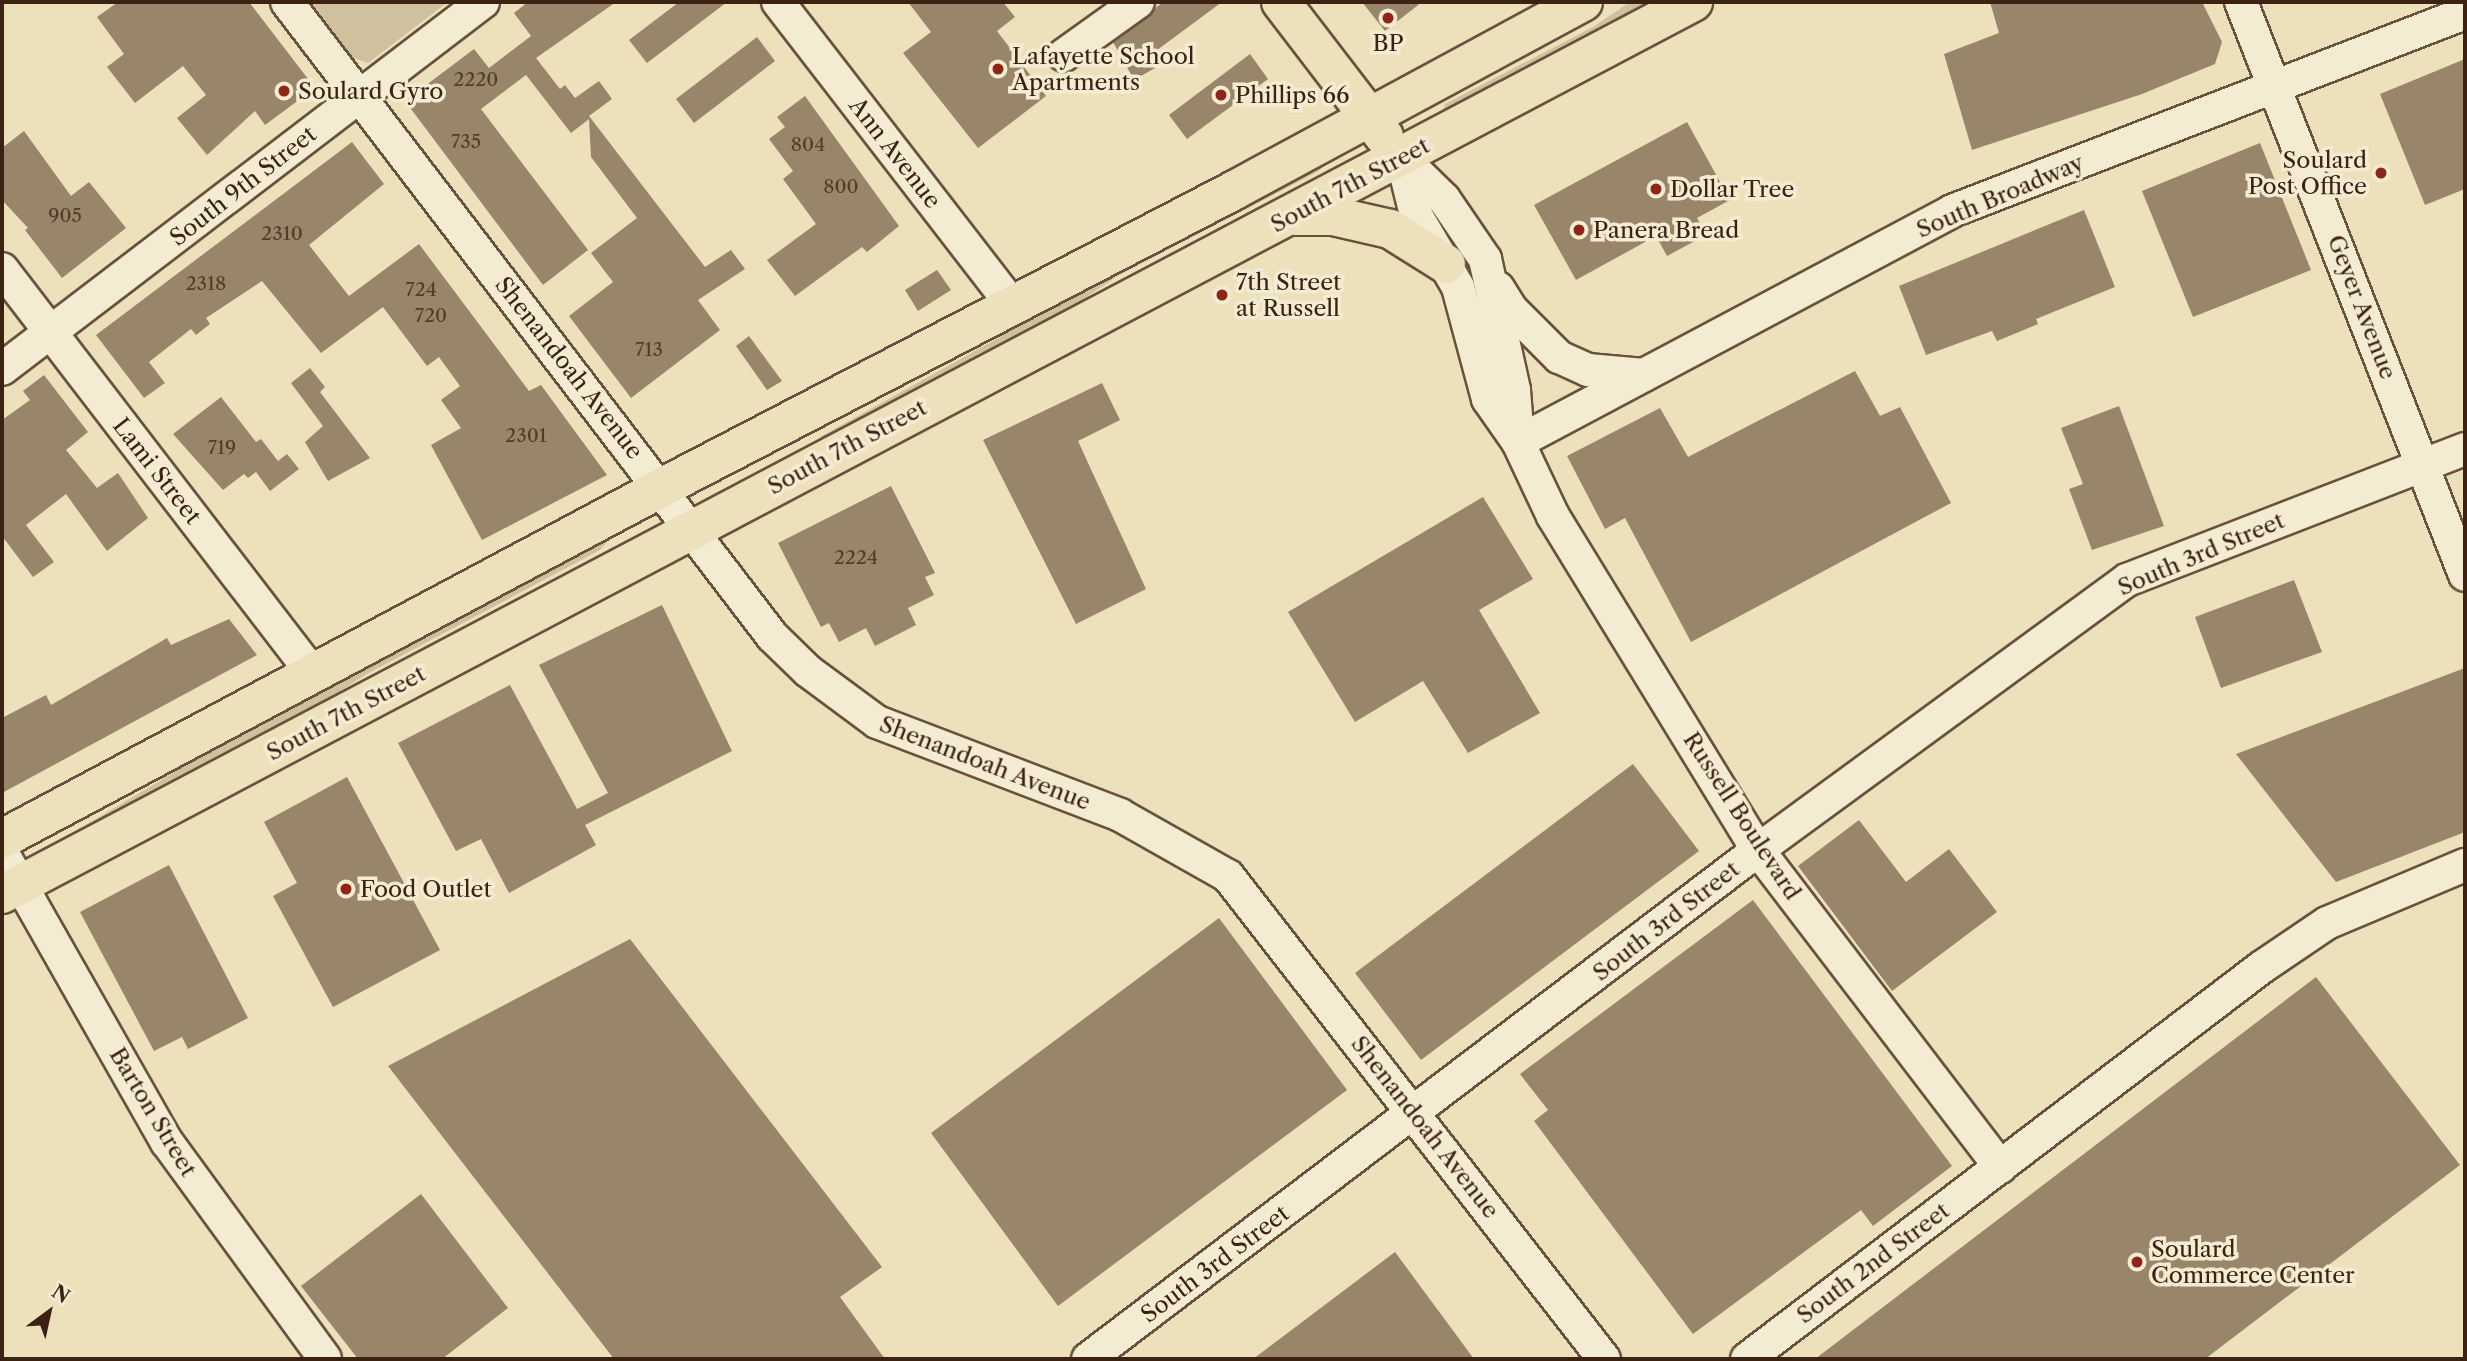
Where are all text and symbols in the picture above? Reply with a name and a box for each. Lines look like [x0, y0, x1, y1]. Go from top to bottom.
marker: BP [1380, 10, 1396, 26]
place label: BP [1372, 29, 1404, 57]
place label: Lafayette School Apartments [1012, 42, 1195, 96]
marker: Lafayette School Apartments [990, 61, 1006, 77]
house number: 2220 [454, 69, 498, 91]
place label: Soulard Gyro [298, 77, 443, 105]
place label: Phillips 66 [1235, 81, 1350, 109]
marker: Soulard Gyro [276, 83, 292, 99]
marker: Phillips 66 [1213, 87, 1229, 103]
street label: Ann Avenue [843, 92, 947, 214]
street label: South 9th Street [164, 120, 322, 252]
house number: 735 [451, 131, 481, 153]
street label: South 7th Street [1266, 132, 1434, 238]
house number: 804 [791, 134, 825, 156]
place label: Soulard Post Office [2248, 146, 2367, 200]
street label: South Broadway [1912, 148, 2088, 244]
marker: Soulard Post Office [2373, 165, 2389, 181]
place label: Dollar Tree [1670, 175, 1795, 203]
house number: 800 [823, 176, 859, 198]
marker: Dollar Tree [1648, 181, 1664, 197]
house number: 905 [48, 205, 82, 227]
place label: Panera Bread [1593, 216, 1739, 244]
marker: Panera Bread [1571, 222, 1587, 238]
house number: 2310 [261, 223, 303, 245]
street label: Geyer Avenue [2322, 230, 2402, 384]
place label: 7th Street at Russell [1236, 268, 1341, 322]
street label: Shenandoah Avenue [489, 271, 649, 465]
house number: 2318 [186, 273, 226, 295]
house number: 724 [405, 279, 437, 301]
marker: 7th Street at Russell [1214, 287, 1230, 303]
house number: 720 [415, 305, 447, 327]
house number: 713 [635, 339, 663, 361]
street label: South 7th Street [763, 394, 931, 500]
street label: Lami Street [107, 412, 207, 530]
house number: 2301 [505, 425, 547, 447]
house number: 719 [208, 437, 236, 459]
street label: South 3rd Street [2114, 507, 2288, 601]
house number: 2224 [834, 547, 878, 569]
street label: South 7th Street [262, 660, 430, 766]
street label: Shenandoah Avenue [875, 710, 1095, 816]
street label: Russell Boulevard [1677, 727, 1807, 905]
street label: South 3rd Street [1587, 855, 1745, 987]
place label: Food Outlet [360, 875, 492, 903]
marker: Food Outlet [338, 881, 354, 897]
street label: Shenandoah Avenue [1345, 1030, 1505, 1224]
street label: Barton Street [104, 1042, 202, 1182]
street label: South 2nd Street [1791, 1197, 1955, 1329]
street label: South 3rd Street [1136, 1199, 1294, 1329]
place label: Soulard Commerce Center [2151, 1235, 2355, 1289]
marker: Soulard Commerce Center [2129, 1254, 2145, 1270]
north arrow [14, 1277, 84, 1347]
text: N [48, 1280, 74, 1308]

